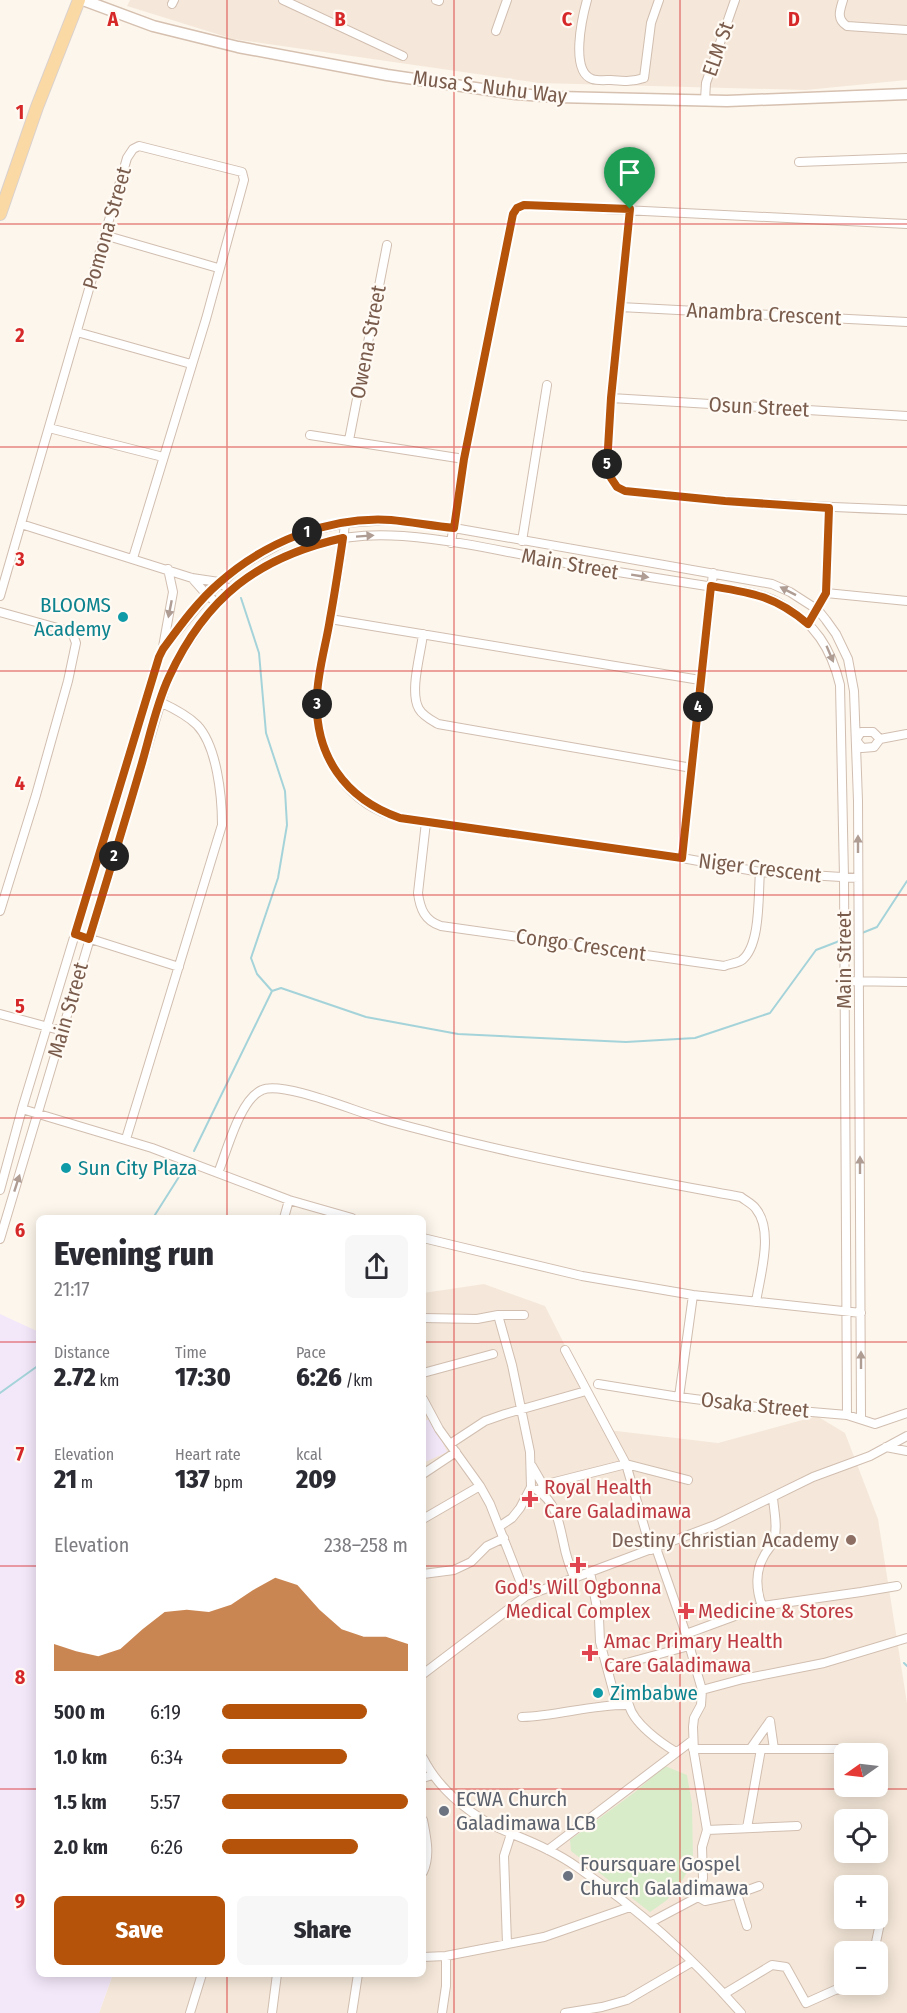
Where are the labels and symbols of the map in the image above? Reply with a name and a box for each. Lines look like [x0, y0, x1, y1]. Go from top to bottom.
text: A [107, 7, 120, 31]
text: B [334, 7, 346, 31]
text: C [562, 7, 573, 31]
text: D [788, 7, 800, 31]
street label: ELM St [697, 18, 739, 80]
street label: Musa S. Nuhu Way [412, 65, 569, 109]
text: 1 [16, 100, 24, 124]
pin [604, 147, 655, 209]
street label: Pomona Street [77, 163, 137, 292]
street label: Owena Street [344, 283, 392, 401]
street label: Anambra Crescent [686, 297, 842, 331]
text: 2 [14, 323, 25, 347]
street label: Osun Street [708, 391, 810, 423]
pin: 5 [592, 449, 622, 479]
pin: 1 [292, 517, 322, 547]
one-way arrow [355, 531, 374, 541]
street label: Main Street [519, 543, 621, 585]
text: 3 [14, 547, 25, 571]
one-way arrow [631, 571, 650, 580]
one-way arrow [779, 587, 796, 596]
place label: BLOOMS Academy [34, 592, 112, 642]
one-way arrow [165, 600, 174, 619]
marker: BLOOMS Academy [116, 610, 130, 624]
one-way arrow [825, 646, 835, 664]
pin: 3 [302, 689, 332, 719]
pin: 4 [683, 692, 713, 722]
text: 4 [15, 771, 25, 795]
one-way arrow [853, 834, 863, 853]
pin: 2 [99, 841, 129, 871]
street label: Niger Crescent [697, 848, 823, 888]
street label: Main Street [831, 911, 857, 1009]
street label: Congo Crescent [514, 923, 648, 967]
street label: Main Street [42, 959, 94, 1061]
text: 5 [15, 994, 25, 1018]
place label: Sun City Plaza [78, 1155, 197, 1181]
one-way arrow [855, 1155, 865, 1174]
marker: Sun City Plaza [59, 1161, 73, 1175]
one-way arrow [13, 1174, 22, 1192]
text: 6 [15, 1218, 25, 1242]
one-way arrow [856, 1350, 866, 1369]
street label: Osaka Street [700, 1386, 811, 1424]
text: 7 [16, 1442, 25, 1466]
place label: Royal Health Care Galadimawa [544, 1474, 691, 1524]
marker: Royal Health Care Galadimawa [521, 1490, 539, 1508]
place label: Destiny Christian Academy [611, 1527, 840, 1553]
marker: Destiny Christian Academy [844, 1533, 858, 1547]
marker: God's Will Ogbonna Medical Complex [571, 1558, 585, 1572]
place label: God's Will Ogbonna Medical Complex [494, 1574, 662, 1624]
place label: Medicine & Stores [698, 1598, 854, 1624]
marker: Medicine & Stores [679, 1604, 693, 1618]
place label: Amac Primary Health Care Galadimawa [604, 1628, 783, 1678]
marker: Amac Primary Health Care Galadimawa [581, 1644, 599, 1662]
text: 8 [15, 1665, 26, 1689]
place label: Zimbabwe [610, 1680, 698, 1706]
marker: Zimbabwe [591, 1686, 605, 1700]
north arrow [834, 1743, 888, 1797]
place label: ECWA Church Galadimawa LCB [456, 1786, 596, 1836]
marker: ECWA Church Galadimawa LCB [437, 1804, 451, 1818]
place label: Foursquare Gospel Church Galadimawa [580, 1851, 749, 1901]
marker: Foursquare Gospel Church Galadimawa [561, 1869, 575, 1883]
text: 9 [15, 1889, 25, 1913]

